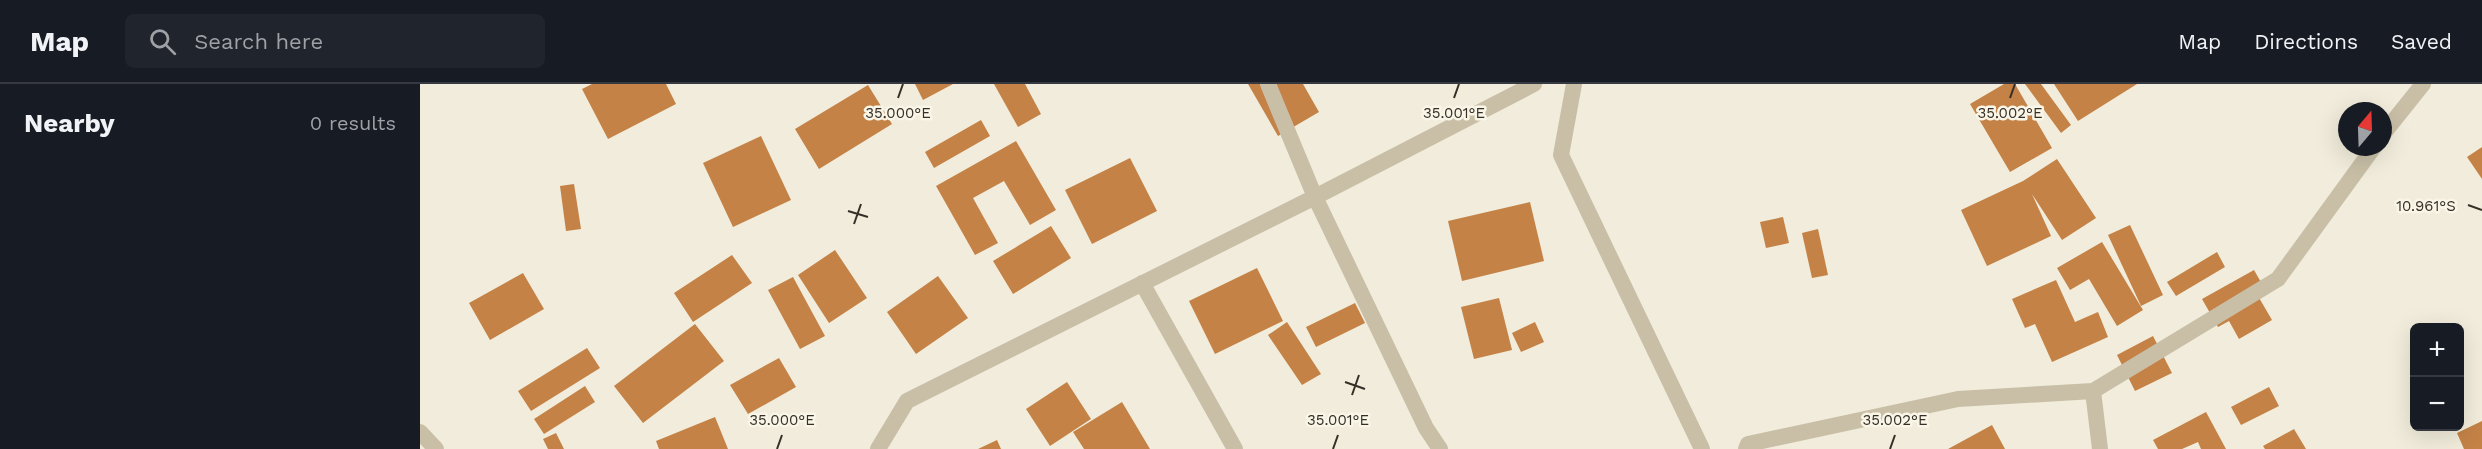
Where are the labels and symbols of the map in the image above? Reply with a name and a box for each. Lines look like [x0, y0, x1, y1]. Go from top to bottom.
north arrow [2338, 102, 2392, 156]
text: 35.000°E [865, 104, 931, 122]
text: 35.001°E [1423, 104, 1485, 122]
text: 35.002°E [1978, 104, 2042, 122]
text: 10.961°S [2396, 197, 2456, 215]
text: 35.000°E [749, 411, 815, 429]
text: 35.001°E [1307, 411, 1369, 429]
text: 35.002°E [1863, 411, 1927, 429]

